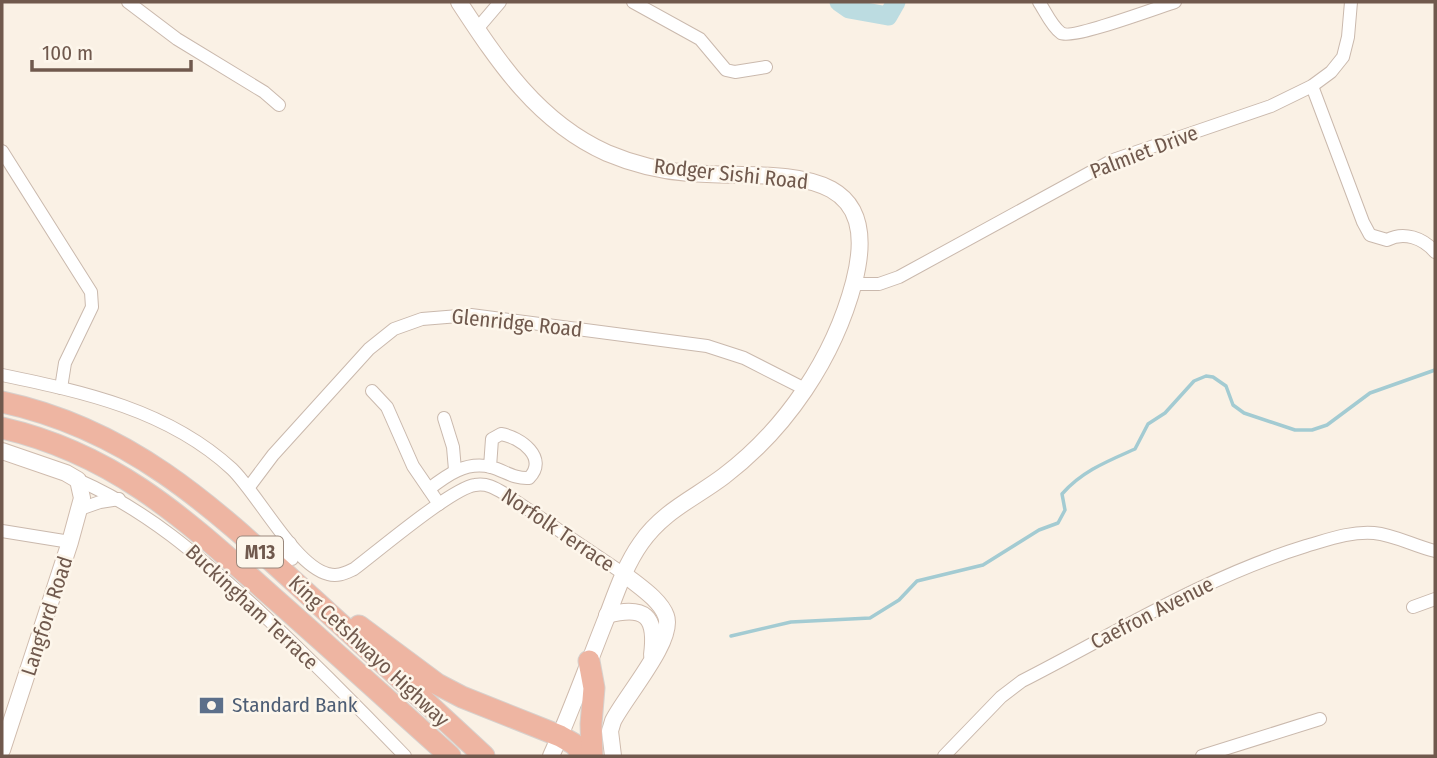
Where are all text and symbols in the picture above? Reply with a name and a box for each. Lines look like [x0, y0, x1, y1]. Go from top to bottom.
scale bar [32, 28, 191, 72]
text: 100 m [42, 40, 93, 66]
street label: Palmiet Drive [1086, 120, 1202, 184]
street label: Rodger Sishi Road [653, 153, 809, 195]
street label: Glenridge Road [450, 303, 584, 343]
street label: Norfolk Terrace [496, 483, 620, 577]
road number: M13 [237, 537, 283, 568]
street label: Buckingham Terrace [180, 539, 324, 675]
street label: Langford Road [15, 553, 79, 679]
street label: King Cetshwayo Highway [283, 570, 455, 733]
street label: Caefron Avenue [1086, 571, 1218, 655]
bank icon: Standard Bank [198, 691, 226, 719]
place label: Standard Bank [232, 692, 358, 718]

